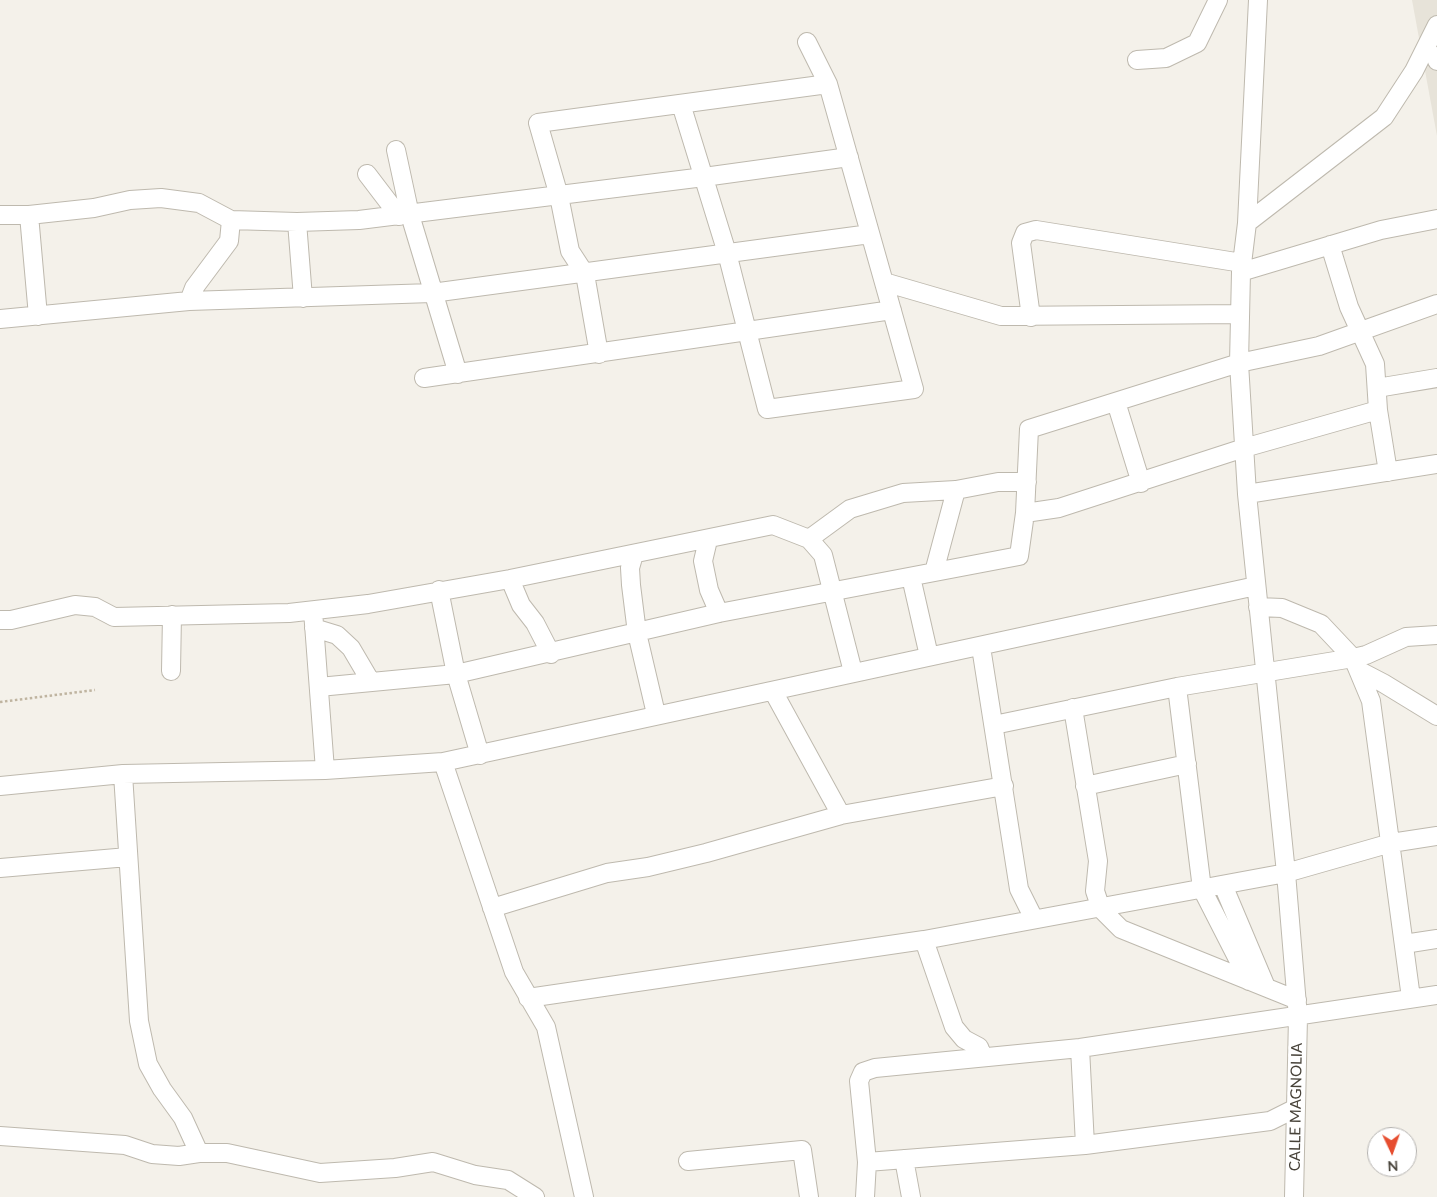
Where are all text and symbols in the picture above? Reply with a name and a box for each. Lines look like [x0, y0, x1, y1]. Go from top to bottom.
street label: CALLE MAGNOLIA [1286, 1043, 1306, 1171]
north arrow [1367, 1127, 1417, 1177]
text: N [1387, 1158, 1399, 1175]

